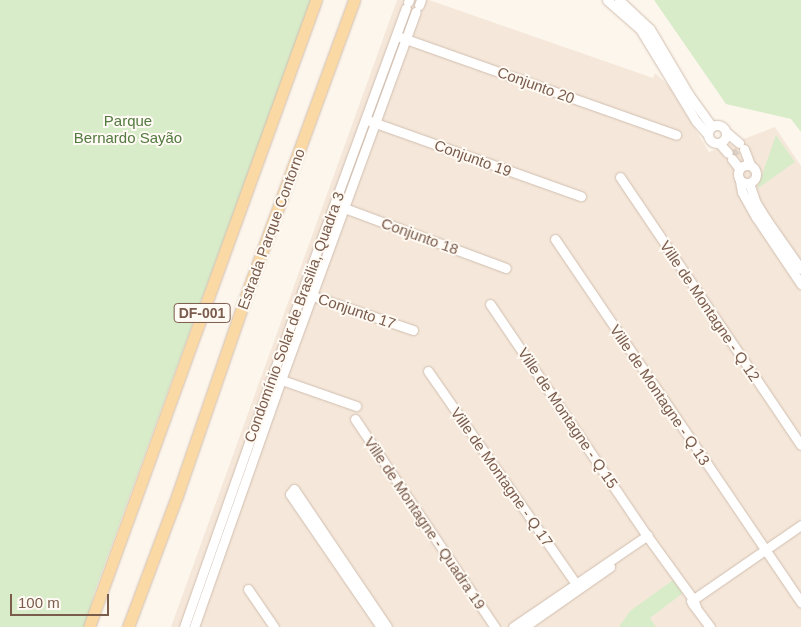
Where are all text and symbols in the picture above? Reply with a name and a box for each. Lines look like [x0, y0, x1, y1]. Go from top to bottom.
street label: Conjunto 20 [495, 63, 577, 107]
park label: Parque Bernardo Sayão [74, 111, 182, 146]
street label: Conjunto 19 [432, 136, 514, 180]
street label: Estrada Parque Contorno [233, 146, 309, 312]
street label: Condomínio Solar de Brasilia, Quadra 3 [240, 189, 348, 445]
street label: Conjunto 18 [379, 214, 461, 258]
street label: Ville de Montagne - Q 12 [656, 237, 764, 385]
street label: Conjunto 17 [316, 289, 398, 333]
road number: DF-001 [173, 302, 231, 324]
street label: Ville de Montagne - Q 13 [606, 321, 714, 469]
street label: Ville de Montagne - Q 15 [514, 344, 622, 492]
street label: Ville de Montagne - Q 17 [447, 404, 557, 550]
street label: Ville de Montagne - Quadra 19 [360, 433, 490, 613]
scale bar [12, 584, 111, 616]
text: 100 m [18, 594, 60, 611]

